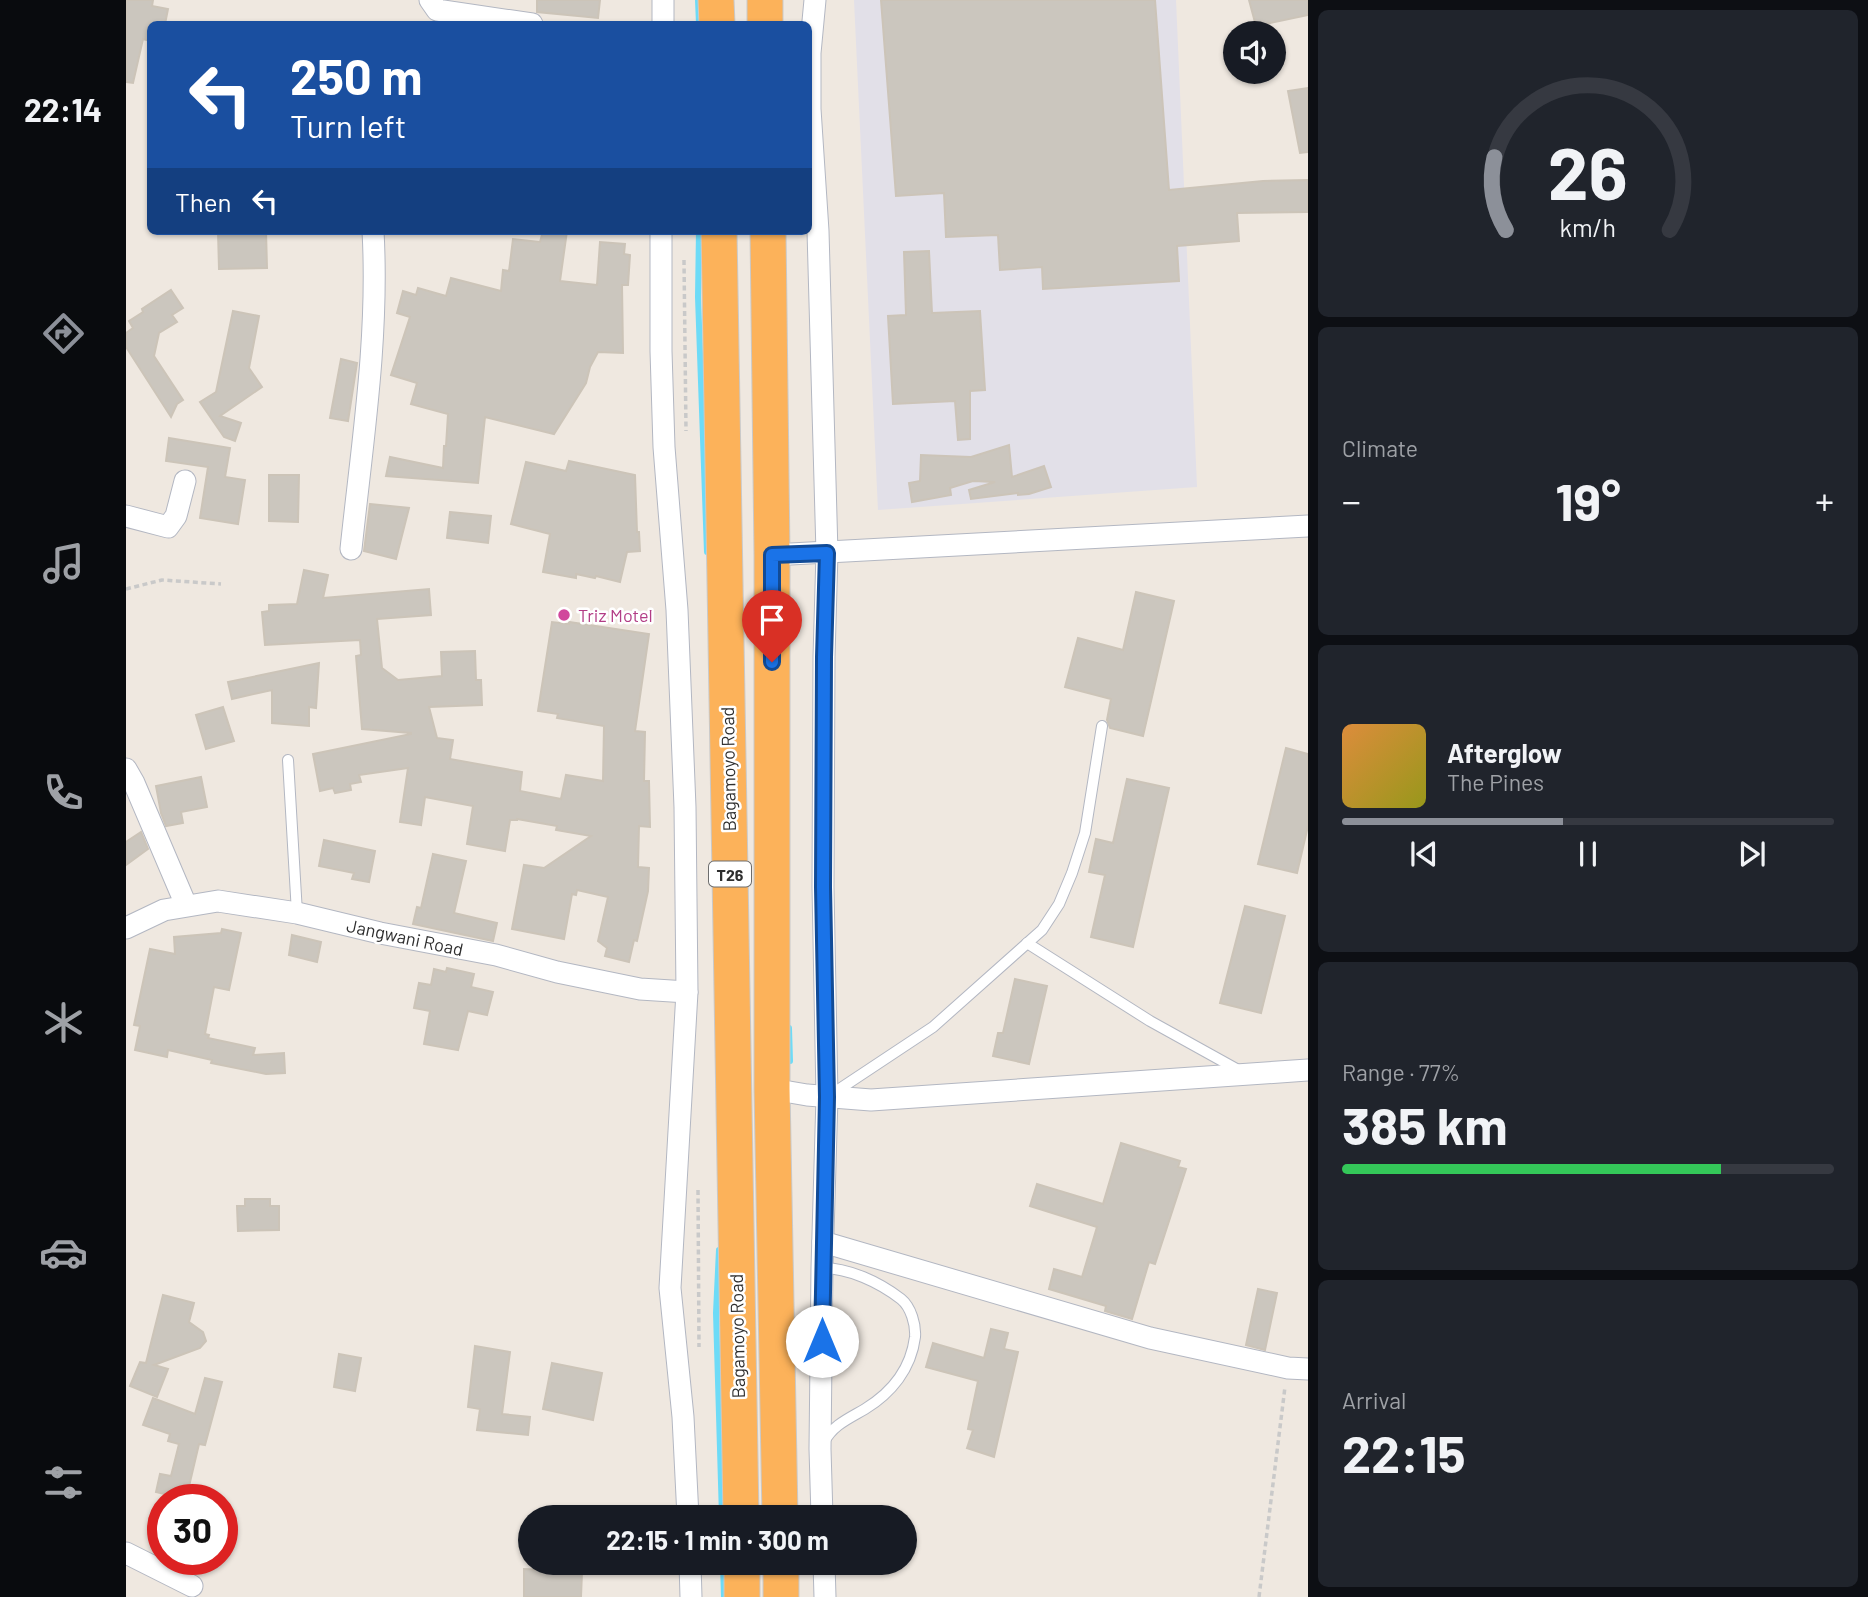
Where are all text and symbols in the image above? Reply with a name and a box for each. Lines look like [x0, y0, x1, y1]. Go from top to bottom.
map controls [1223, 21, 1286, 84]
button: sound [1223, 21, 1286, 84]
text: 250 m [290, 46, 423, 105]
icon: left [175, 49, 266, 140]
text: 22:14 [24, 90, 102, 128]
text: Turn left [290, 106, 407, 144]
text: 26 [1548, 127, 1628, 215]
icon: left [246, 182, 284, 220]
text: Then [175, 186, 232, 217]
text: km/h [1560, 212, 1616, 242]
icon: directions [39, 309, 88, 358]
text: Climate [1342, 434, 1418, 462]
text: 19° [1555, 469, 1621, 531]
text: − [1342, 477, 1361, 523]
text: + [1815, 477, 1834, 523]
icon: music [39, 539, 88, 588]
pin [742, 590, 802, 662]
icon: arrive [753, 601, 791, 639]
place label: Triz Motel [578, 604, 653, 626]
marker: Triz Motel [556, 607, 572, 623]
street label: Bagamoyo Road [716, 707, 740, 831]
text: Afterglow [1447, 737, 1562, 768]
icon: phone [39, 768, 88, 817]
text: The Pines [1447, 768, 1544, 796]
icon: previous [1405, 835, 1443, 873]
icon: pause [1569, 835, 1607, 873]
icon: next [1733, 835, 1771, 873]
road number: T26 [709, 862, 751, 887]
street label: Jangwani Road [345, 914, 465, 960]
icon: climate [39, 998, 88, 1047]
text: Range · 77% [1342, 1058, 1460, 1086]
text: 385 km [1342, 1093, 1508, 1155]
icon: car [39, 1228, 88, 1277]
street label: Bagamoyo Road [725, 1274, 749, 1398]
position arrow [785, 1304, 859, 1378]
text: Arrival [1342, 1386, 1406, 1414]
text: 22:15 [1342, 1421, 1466, 1483]
icon: filters [39, 1458, 88, 1507]
speed limit sign: 30 [147, 1484, 238, 1575]
text: 22:15 · 1 min · 300 m [606, 1524, 829, 1555]

